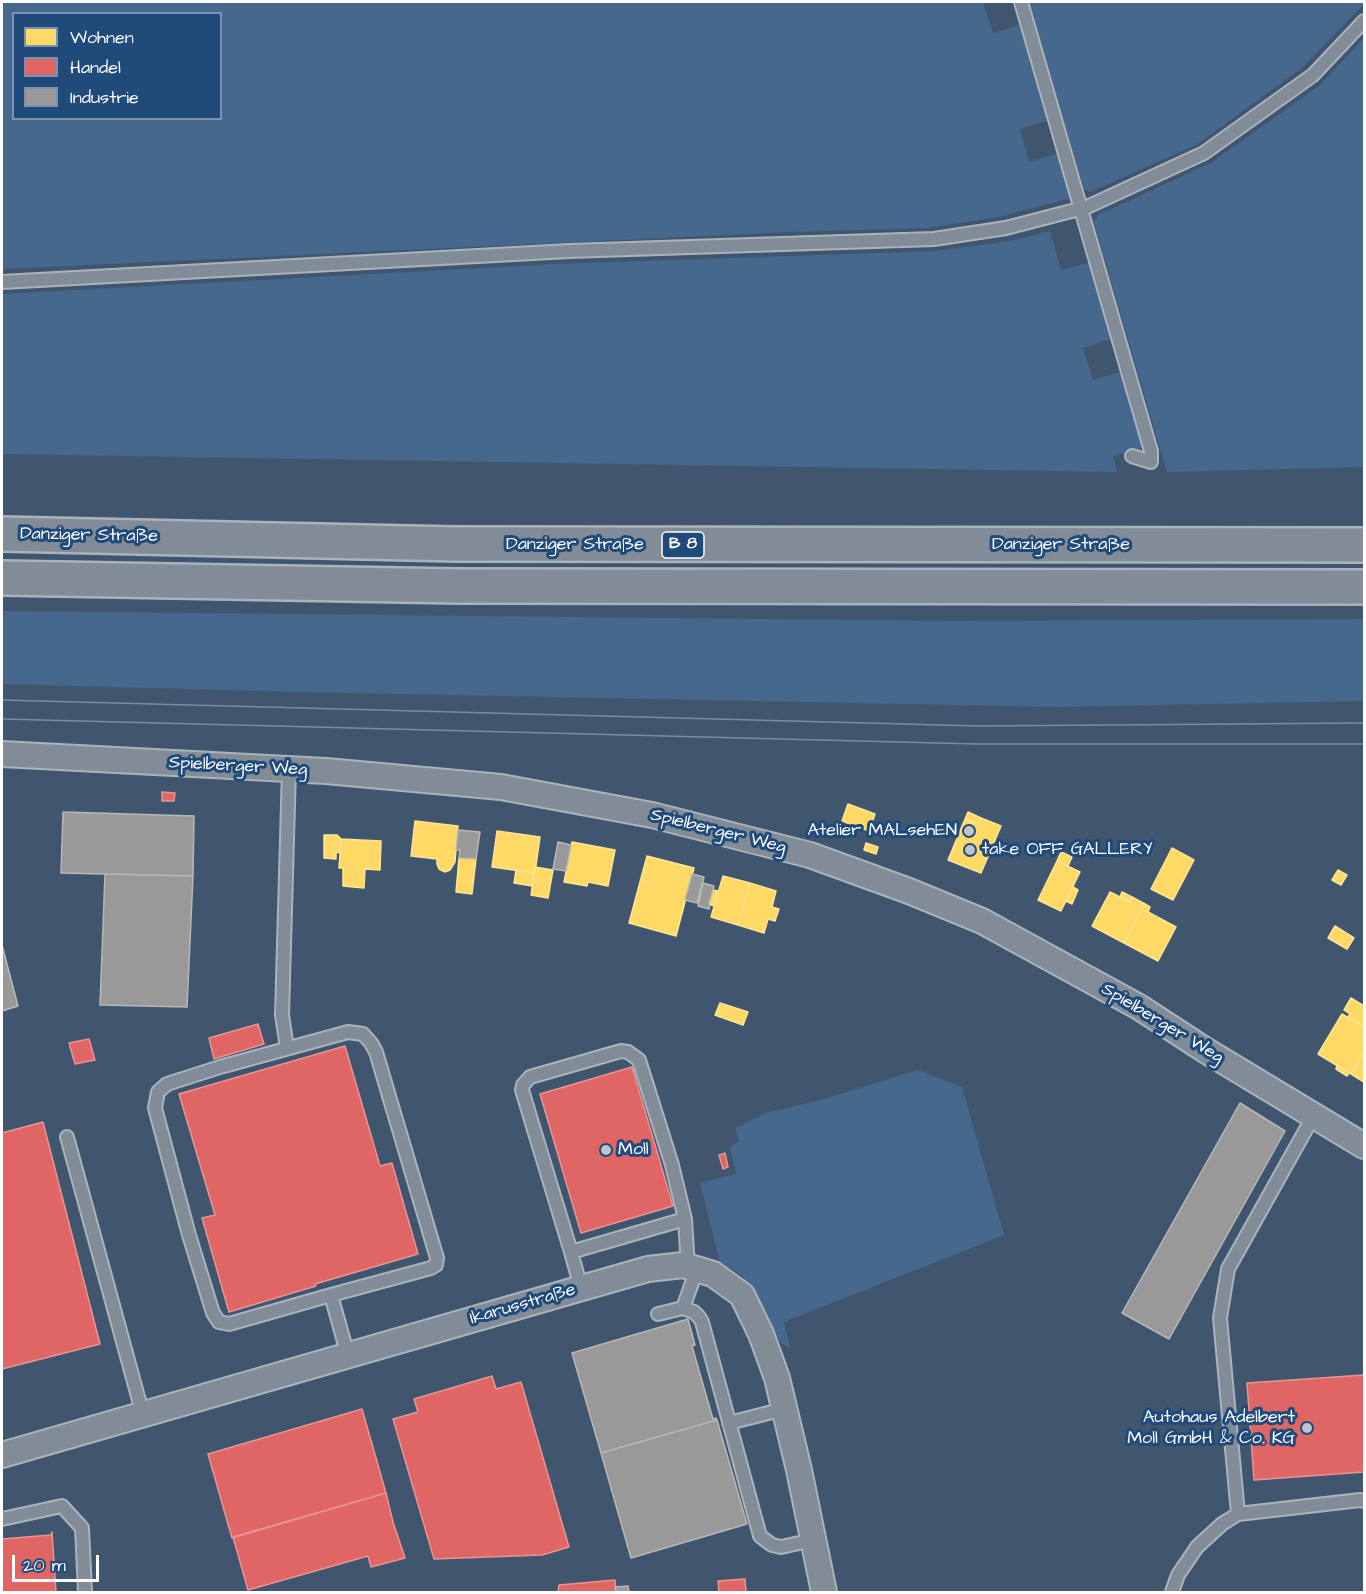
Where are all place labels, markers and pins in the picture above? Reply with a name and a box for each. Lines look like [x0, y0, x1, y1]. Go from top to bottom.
place label: Atelier MALsehEN [808, 820, 957, 842]
marker: Atelier MALsehEN [962, 824, 976, 838]
place label: take OFF GALLERY [982, 839, 1153, 861]
marker: take OFF GALLERY [963, 843, 977, 857]
place label: Moll [618, 1139, 649, 1161]
marker: Moll [599, 1143, 613, 1157]
place label: Autohaus Adelbert Moll GmbH & Co. KG [1127, 1407, 1295, 1450]
marker: Autohaus Adelbert Moll GmbH & Co. KG [1300, 1421, 1314, 1435]

